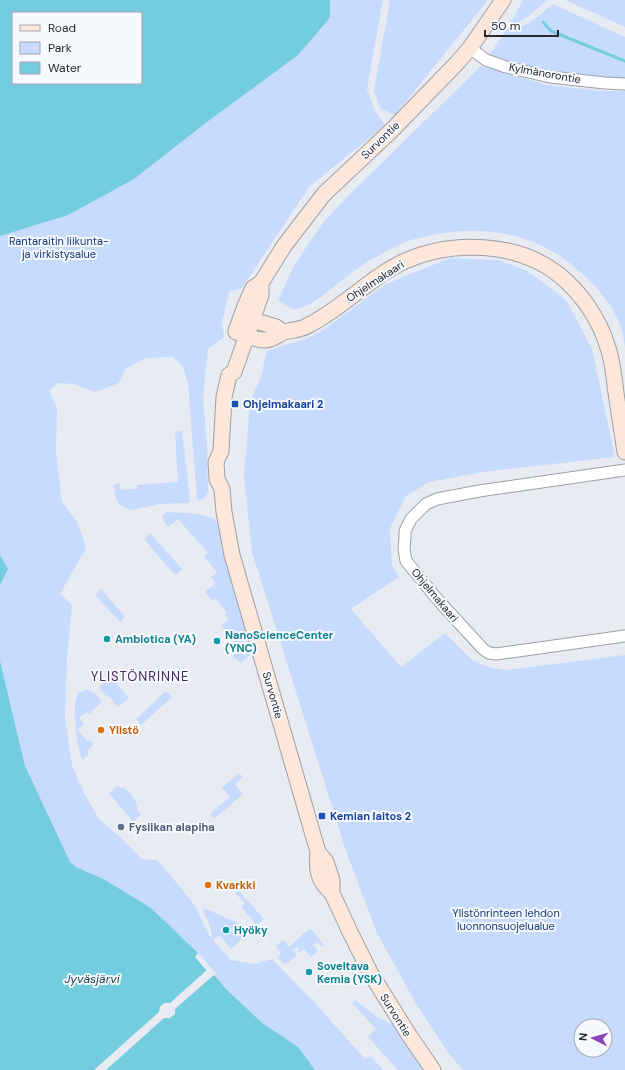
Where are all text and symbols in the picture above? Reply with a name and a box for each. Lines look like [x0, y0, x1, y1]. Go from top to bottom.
legend [12, 12, 142, 84]
scale bar [485, 12, 558, 38]
text: 50 m [491, 18, 520, 34]
text: Road [48, 20, 76, 36]
text: Park [48, 40, 72, 56]
text: Water [48, 60, 82, 76]
street label: Kylmänorontie [508, 60, 582, 86]
street label: Survontie [358, 118, 402, 162]
park label: Rantaraitin liikunta- ja virkistysalue [9, 234, 109, 261]
street label: Ohjelmakaari [343, 257, 407, 305]
place label: Ohjelmakaari 2 [243, 397, 323, 411]
marker: Ohjelmakaari 2 [230, 399, 240, 409]
street label: Ohjelmakaari [408, 565, 462, 625]
place label: NanoScienceCenter (YNC) [225, 628, 334, 655]
place label: Ambiotica (YA) [115, 632, 196, 646]
marker: Ambiotica (YA) [102, 634, 112, 644]
marker: NanoScienceCenter (YNC) [212, 636, 222, 646]
district label: YLISTÖNRINNE [91, 668, 189, 685]
street label: Survontie [260, 670, 286, 720]
place label: Ylistö [109, 723, 139, 737]
marker: Ylistö [96, 725, 106, 735]
place label: Kemian laitos 2 [330, 809, 411, 823]
marker: Kemian laitos 2 [317, 811, 327, 821]
place label: Fysiikan alapiha [129, 820, 215, 834]
marker: Fysiikan alapiha [116, 822, 126, 832]
place label: Kvarkki [216, 878, 255, 892]
marker: Kvarkki [203, 880, 213, 890]
park label: Ylistönrinteen lehdon luonnonsuojelualue [452, 906, 560, 933]
place label: Hyöky [234, 923, 268, 937]
marker: Hyöky [221, 925, 231, 935]
place label: Soveltava Kemia (YSK) [317, 959, 382, 986]
marker: Soveltava Kemia (YSK) [304, 967, 314, 977]
water label: Jyväsjärvi [64, 971, 121, 987]
street label: Survontie [377, 991, 415, 1039]
north arrow [573, 1018, 613, 1058]
text: N [576, 1032, 590, 1042]

